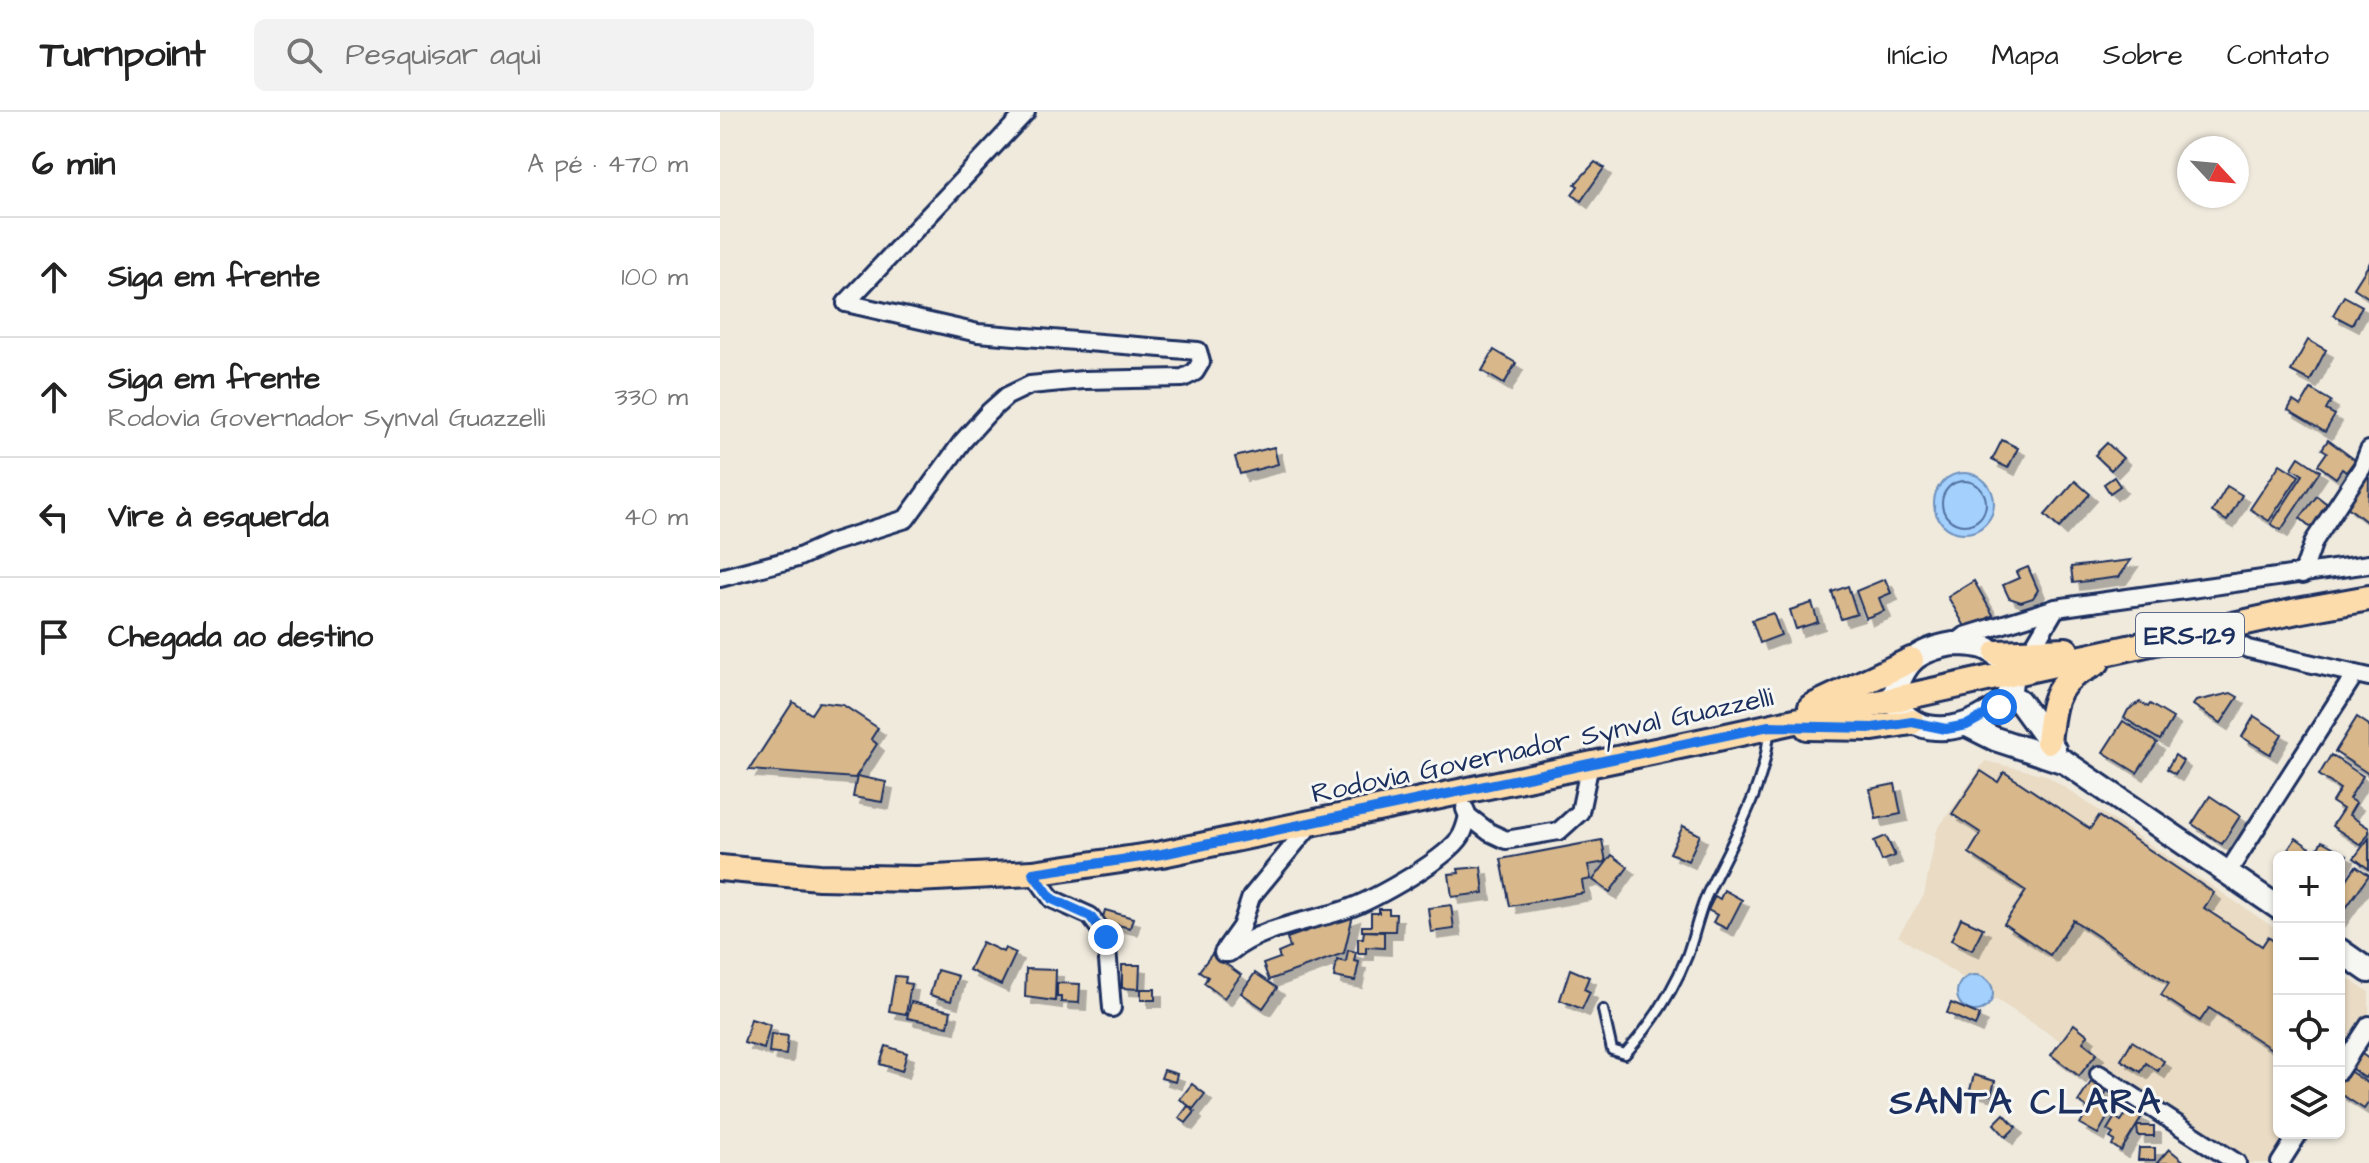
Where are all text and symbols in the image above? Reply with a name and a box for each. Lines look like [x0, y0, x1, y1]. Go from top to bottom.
search box [254, 19, 814, 91]
text: Turnpoint [40, 29, 206, 81]
icon: search [282, 33, 326, 77]
text: Pesquisar aqui [346, 34, 541, 76]
text: Início [1887, 36, 1947, 75]
text: Mapa [1991, 36, 2059, 75]
text: Sobre [2103, 36, 2183, 75]
text: Contato [2227, 36, 2329, 75]
north arrow [2177, 136, 2249, 208]
text: 6 min [32, 140, 116, 188]
text: A pé · 470 m [527, 146, 688, 182]
icon: ahead [32, 255, 76, 299]
text: Siga em frente [108, 256, 320, 298]
text: 100 m [621, 259, 688, 295]
text: Siga em frente [108, 358, 320, 400]
icon: ahead [32, 375, 76, 419]
text: 330 m [614, 379, 688, 415]
text: Rodovia Governador Synval Guazzelli [108, 400, 545, 436]
icon: left [32, 495, 76, 539]
text: Vire à esquerda [108, 496, 329, 538]
text: 40 m [623, 499, 688, 535]
road number: ERS-129 [2136, 613, 2244, 657]
icon: arrive [32, 615, 76, 659]
text: Chegada ao destino [108, 616, 373, 658]
street label: Rodovia Governador Synval Guazzelli [1308, 677, 1777, 815]
route start [1981, 689, 2017, 725]
map controls [2273, 851, 2345, 1139]
button: + [2273, 851, 2345, 923]
route end [1088, 919, 1124, 955]
button: − [2273, 923, 2345, 995]
button: locate [2273, 995, 2345, 1067]
button: layers [2273, 1067, 2345, 1139]
district label: SANTA CLARA [1889, 1077, 2162, 1128]

